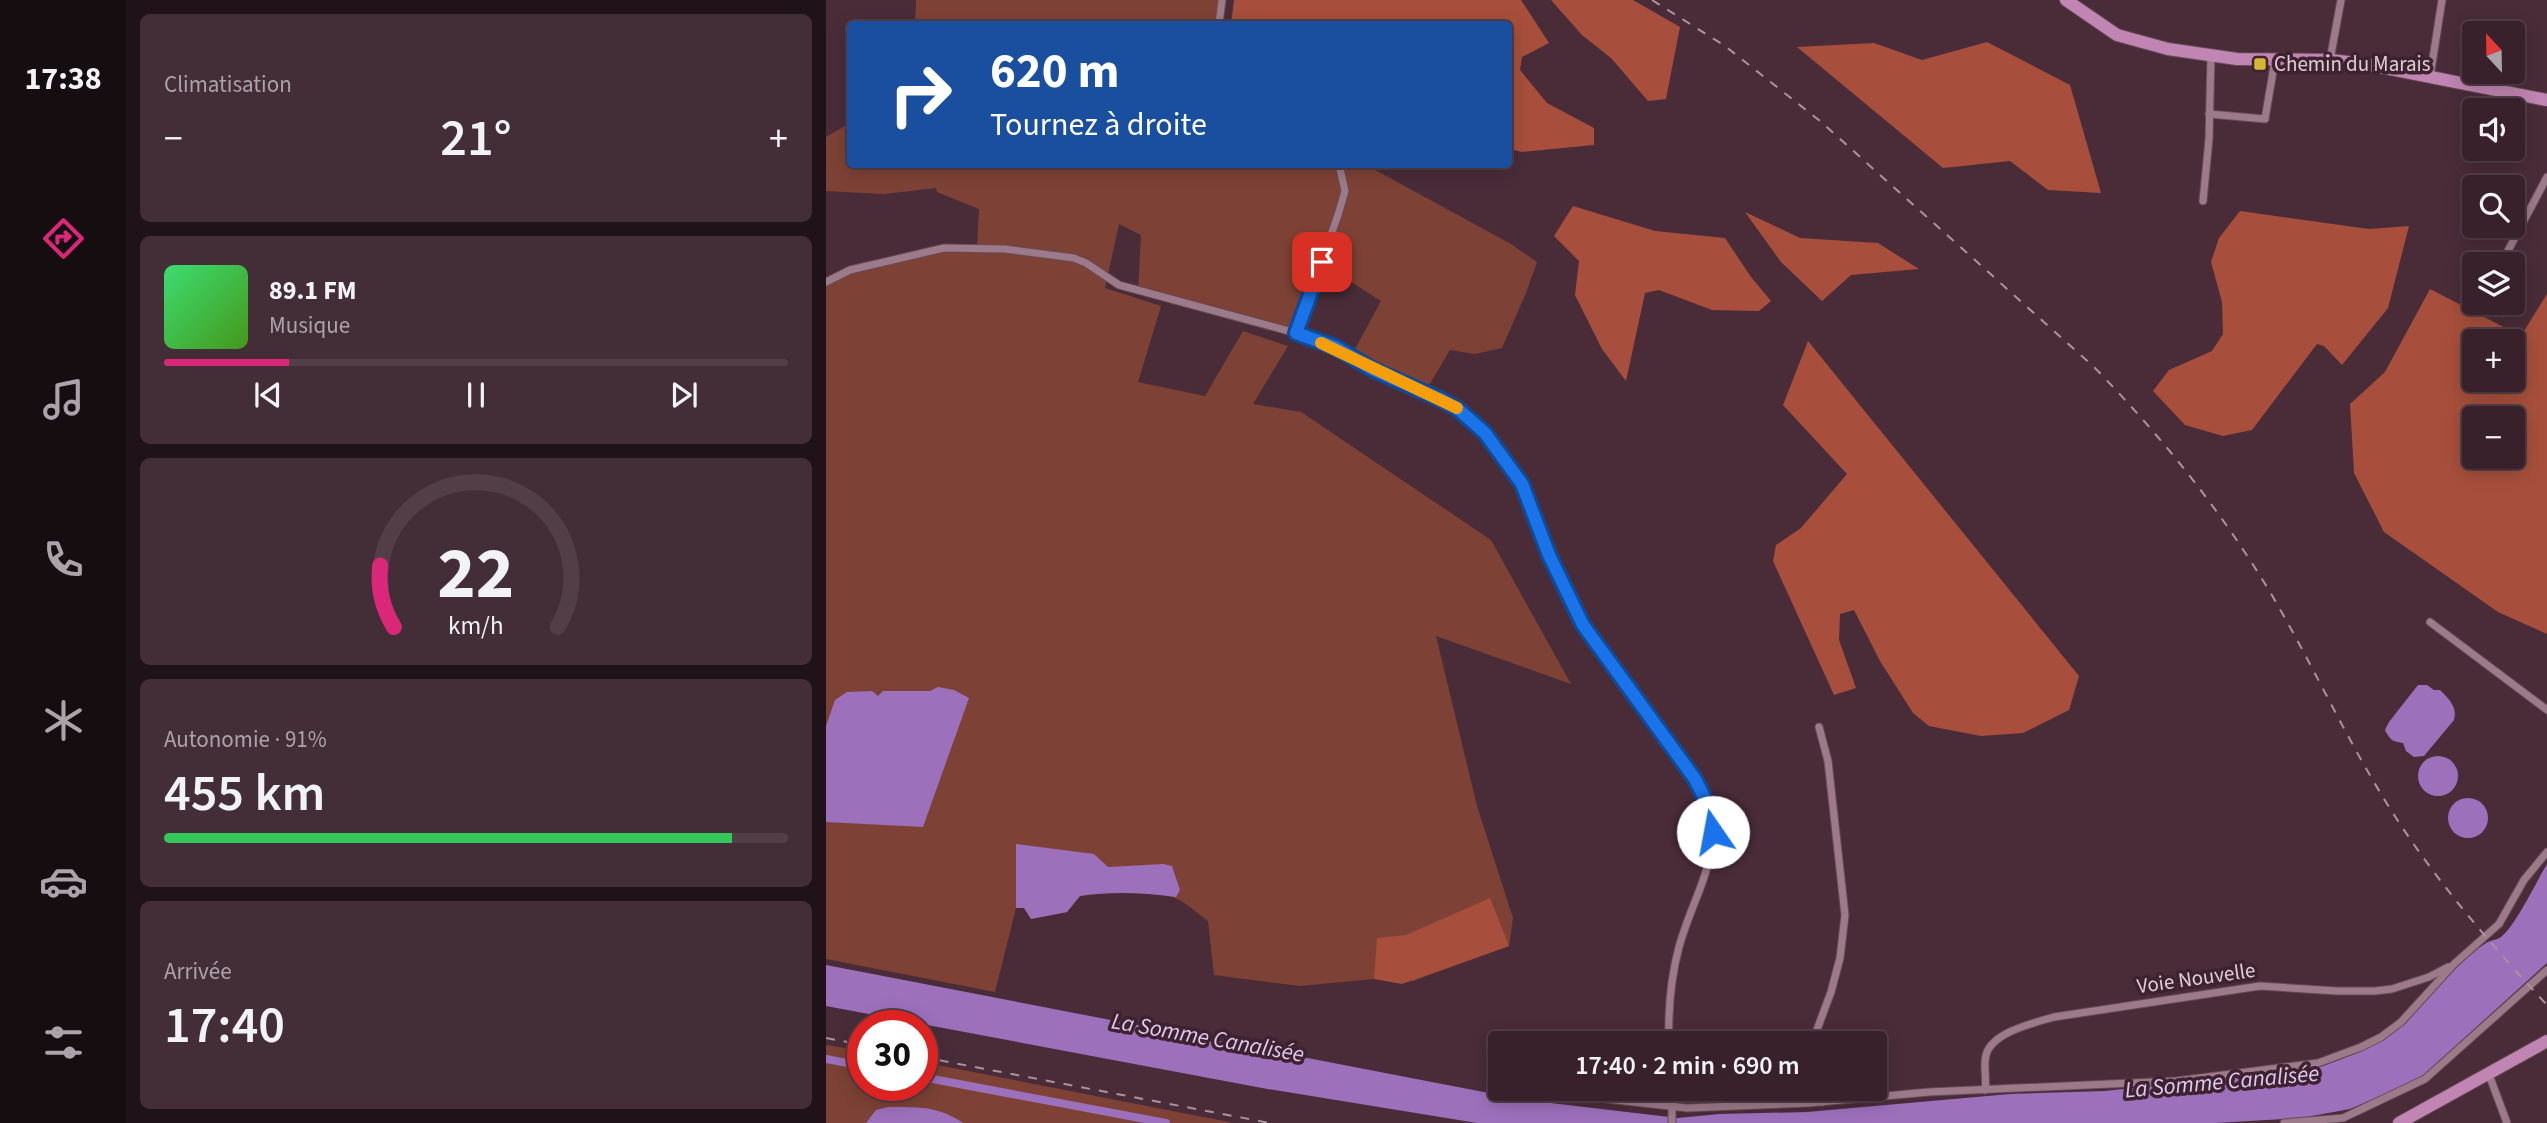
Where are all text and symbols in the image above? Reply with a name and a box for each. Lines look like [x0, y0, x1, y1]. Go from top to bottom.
north arrow [2462, 21, 2525, 84]
map controls [2462, 21, 2525, 469]
text: 620 m [990, 37, 1119, 107]
icon: right [875, 49, 966, 140]
place label: Chemin du Marais [2274, 49, 2431, 79]
text: 17:38 [24, 56, 102, 102]
marker: Chemin du Marais [2252, 56, 2268, 72]
text: Climatisation [164, 68, 292, 101]
button: sound [2462, 98, 2525, 161]
text: 21° [440, 102, 512, 176]
text: Tournez à droite [990, 102, 1207, 148]
text: − [164, 112, 183, 166]
text: + [769, 112, 788, 166]
button: search [2462, 175, 2525, 238]
icon: directions [39, 214, 88, 263]
pin [1292, 232, 1352, 292]
icon: arrive [1303, 243, 1341, 281]
button: layers [2462, 252, 2525, 315]
text: 89.1 FM [269, 272, 357, 309]
text: Musique [269, 309, 350, 342]
button: + [2462, 329, 2525, 392]
icon: music [39, 375, 88, 424]
icon: previous [249, 376, 287, 414]
icon: pause [457, 376, 495, 414]
icon: next [665, 376, 703, 414]
button: − [2462, 406, 2525, 469]
text: 22 [438, 523, 514, 627]
icon: phone [39, 535, 88, 584]
text: km/h [448, 608, 504, 644]
icon: climate [39, 696, 88, 745]
text: Autonomie · 91% [164, 723, 327, 756]
text: 455 km [164, 757, 325, 831]
position arrow [1676, 795, 1750, 869]
icon: car [39, 857, 88, 906]
text: Arrivée [164, 955, 232, 988]
street label: Voie Nouvelle [2135, 955, 2257, 1001]
text: 17:40 [164, 989, 285, 1063]
water label: La Somme Canalisée [1109, 1004, 1307, 1071]
speed limit sign: 30 [847, 1010, 938, 1101]
icon: filters [39, 1018, 88, 1067]
text: 17:40 · 2 min · 690 m [1575, 1047, 1800, 1084]
water label: La Somme Canalisée [2123, 1057, 2321, 1106]

